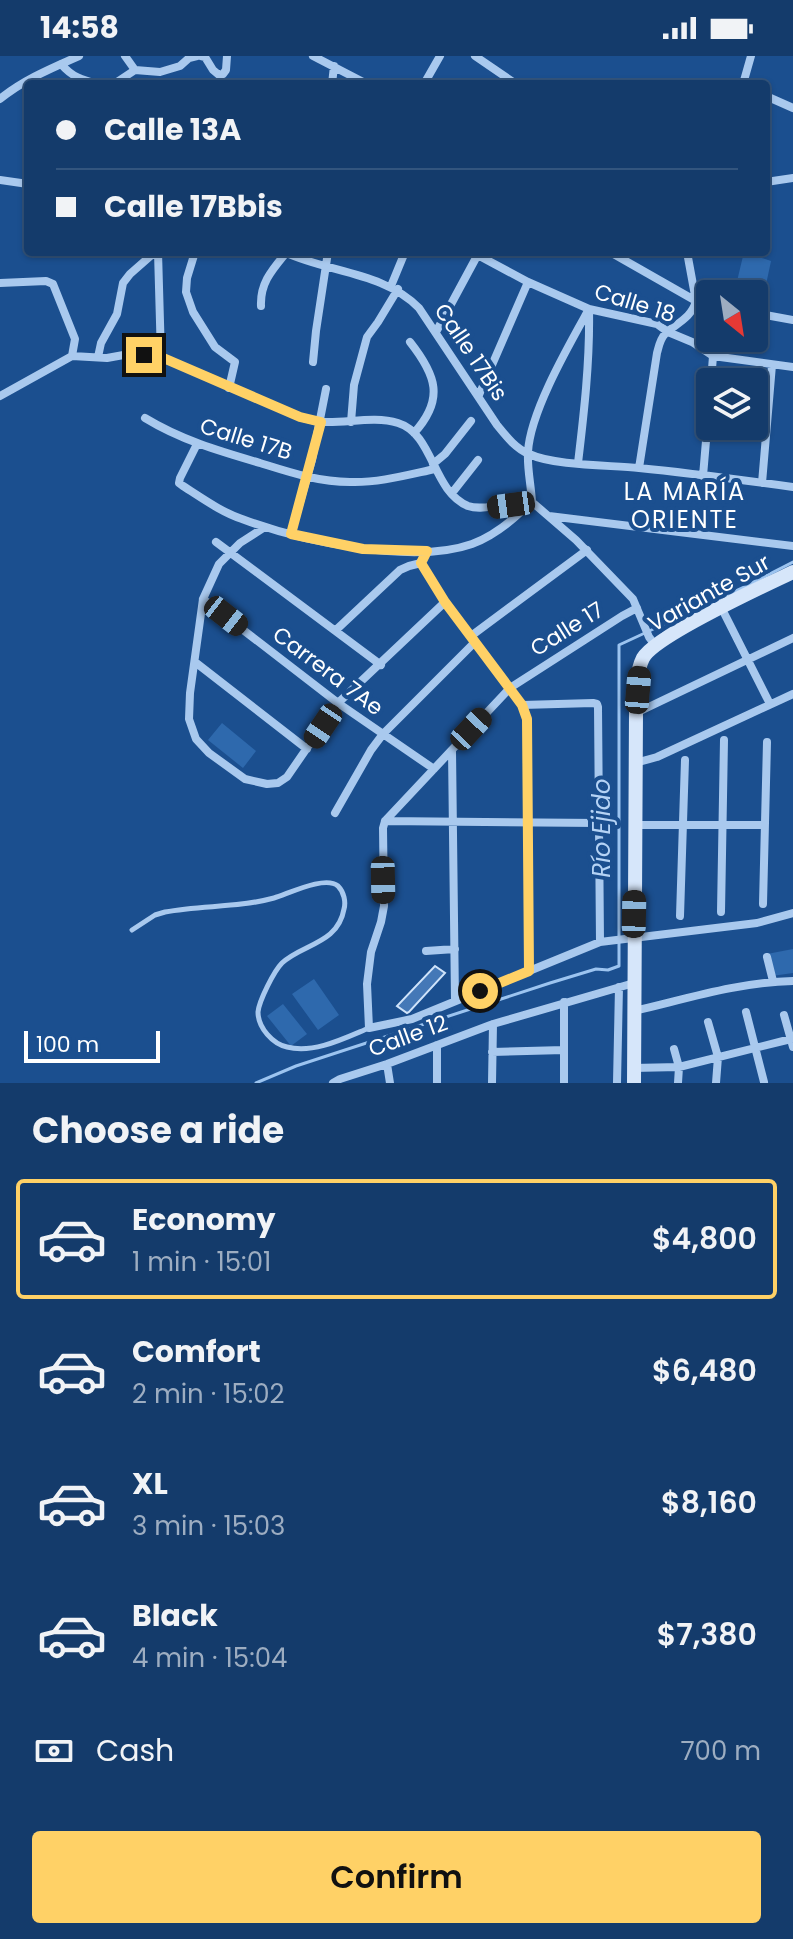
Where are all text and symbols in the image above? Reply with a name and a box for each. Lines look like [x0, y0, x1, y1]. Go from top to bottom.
text: 14:58 [40, 6, 119, 49]
text: Calle 13A [104, 108, 241, 151]
text: Calle 17Bbis [104, 185, 283, 228]
street label: Calle 18 [591, 276, 679, 330]
north arrow [696, 280, 768, 352]
map controls [696, 280, 768, 440]
street label: Calle 17Bis [427, 297, 515, 407]
route end [126, 337, 162, 373]
button: layers [696, 368, 768, 440]
street label: Calle 17B [196, 410, 296, 468]
district label: LA MARÍA ORIENTE [624, 475, 746, 536]
car [486, 490, 536, 520]
street label: Variante Sur [642, 547, 776, 639]
car [200, 592, 252, 640]
street label: Calle 17 [524, 594, 610, 664]
street label: Carrera 7Ae [266, 619, 390, 723]
car [624, 665, 652, 715]
car [300, 699, 346, 753]
car [446, 703, 496, 755]
water label: Río Ejido [585, 779, 618, 877]
car [371, 856, 395, 904]
car [622, 890, 646, 938]
route start [462, 973, 498, 1009]
street label: Calle 12 [364, 1007, 452, 1065]
scale bar [24, 1027, 160, 1063]
text: 100 m [36, 1029, 99, 1060]
text: Choose a ride [32, 1105, 284, 1156]
text: Economy [132, 1198, 276, 1241]
icon: car [36, 1203, 108, 1275]
text: $4,800 [652, 1217, 757, 1260]
text: 1 min · 15:01 [132, 1244, 271, 1280]
text: Comfort [132, 1330, 261, 1373]
icon: car [36, 1335, 108, 1407]
text: $6,480 [652, 1349, 757, 1392]
text: 2 min · 15:02 [132, 1376, 285, 1412]
text: XL [132, 1462, 168, 1505]
icon: car [36, 1467, 108, 1539]
text: $8,160 [661, 1481, 757, 1524]
text: 3 min · 15:03 [132, 1508, 285, 1544]
text: Black [132, 1594, 218, 1637]
icon: car [36, 1599, 108, 1671]
text: $7,380 [657, 1613, 757, 1656]
text: 4 min · 15:04 [132, 1640, 287, 1676]
icon: cash [32, 1729, 76, 1773]
text: Cash [96, 1729, 174, 1772]
text: 700 m [680, 1733, 761, 1769]
button: Confirm [32, 1831, 761, 1923]

